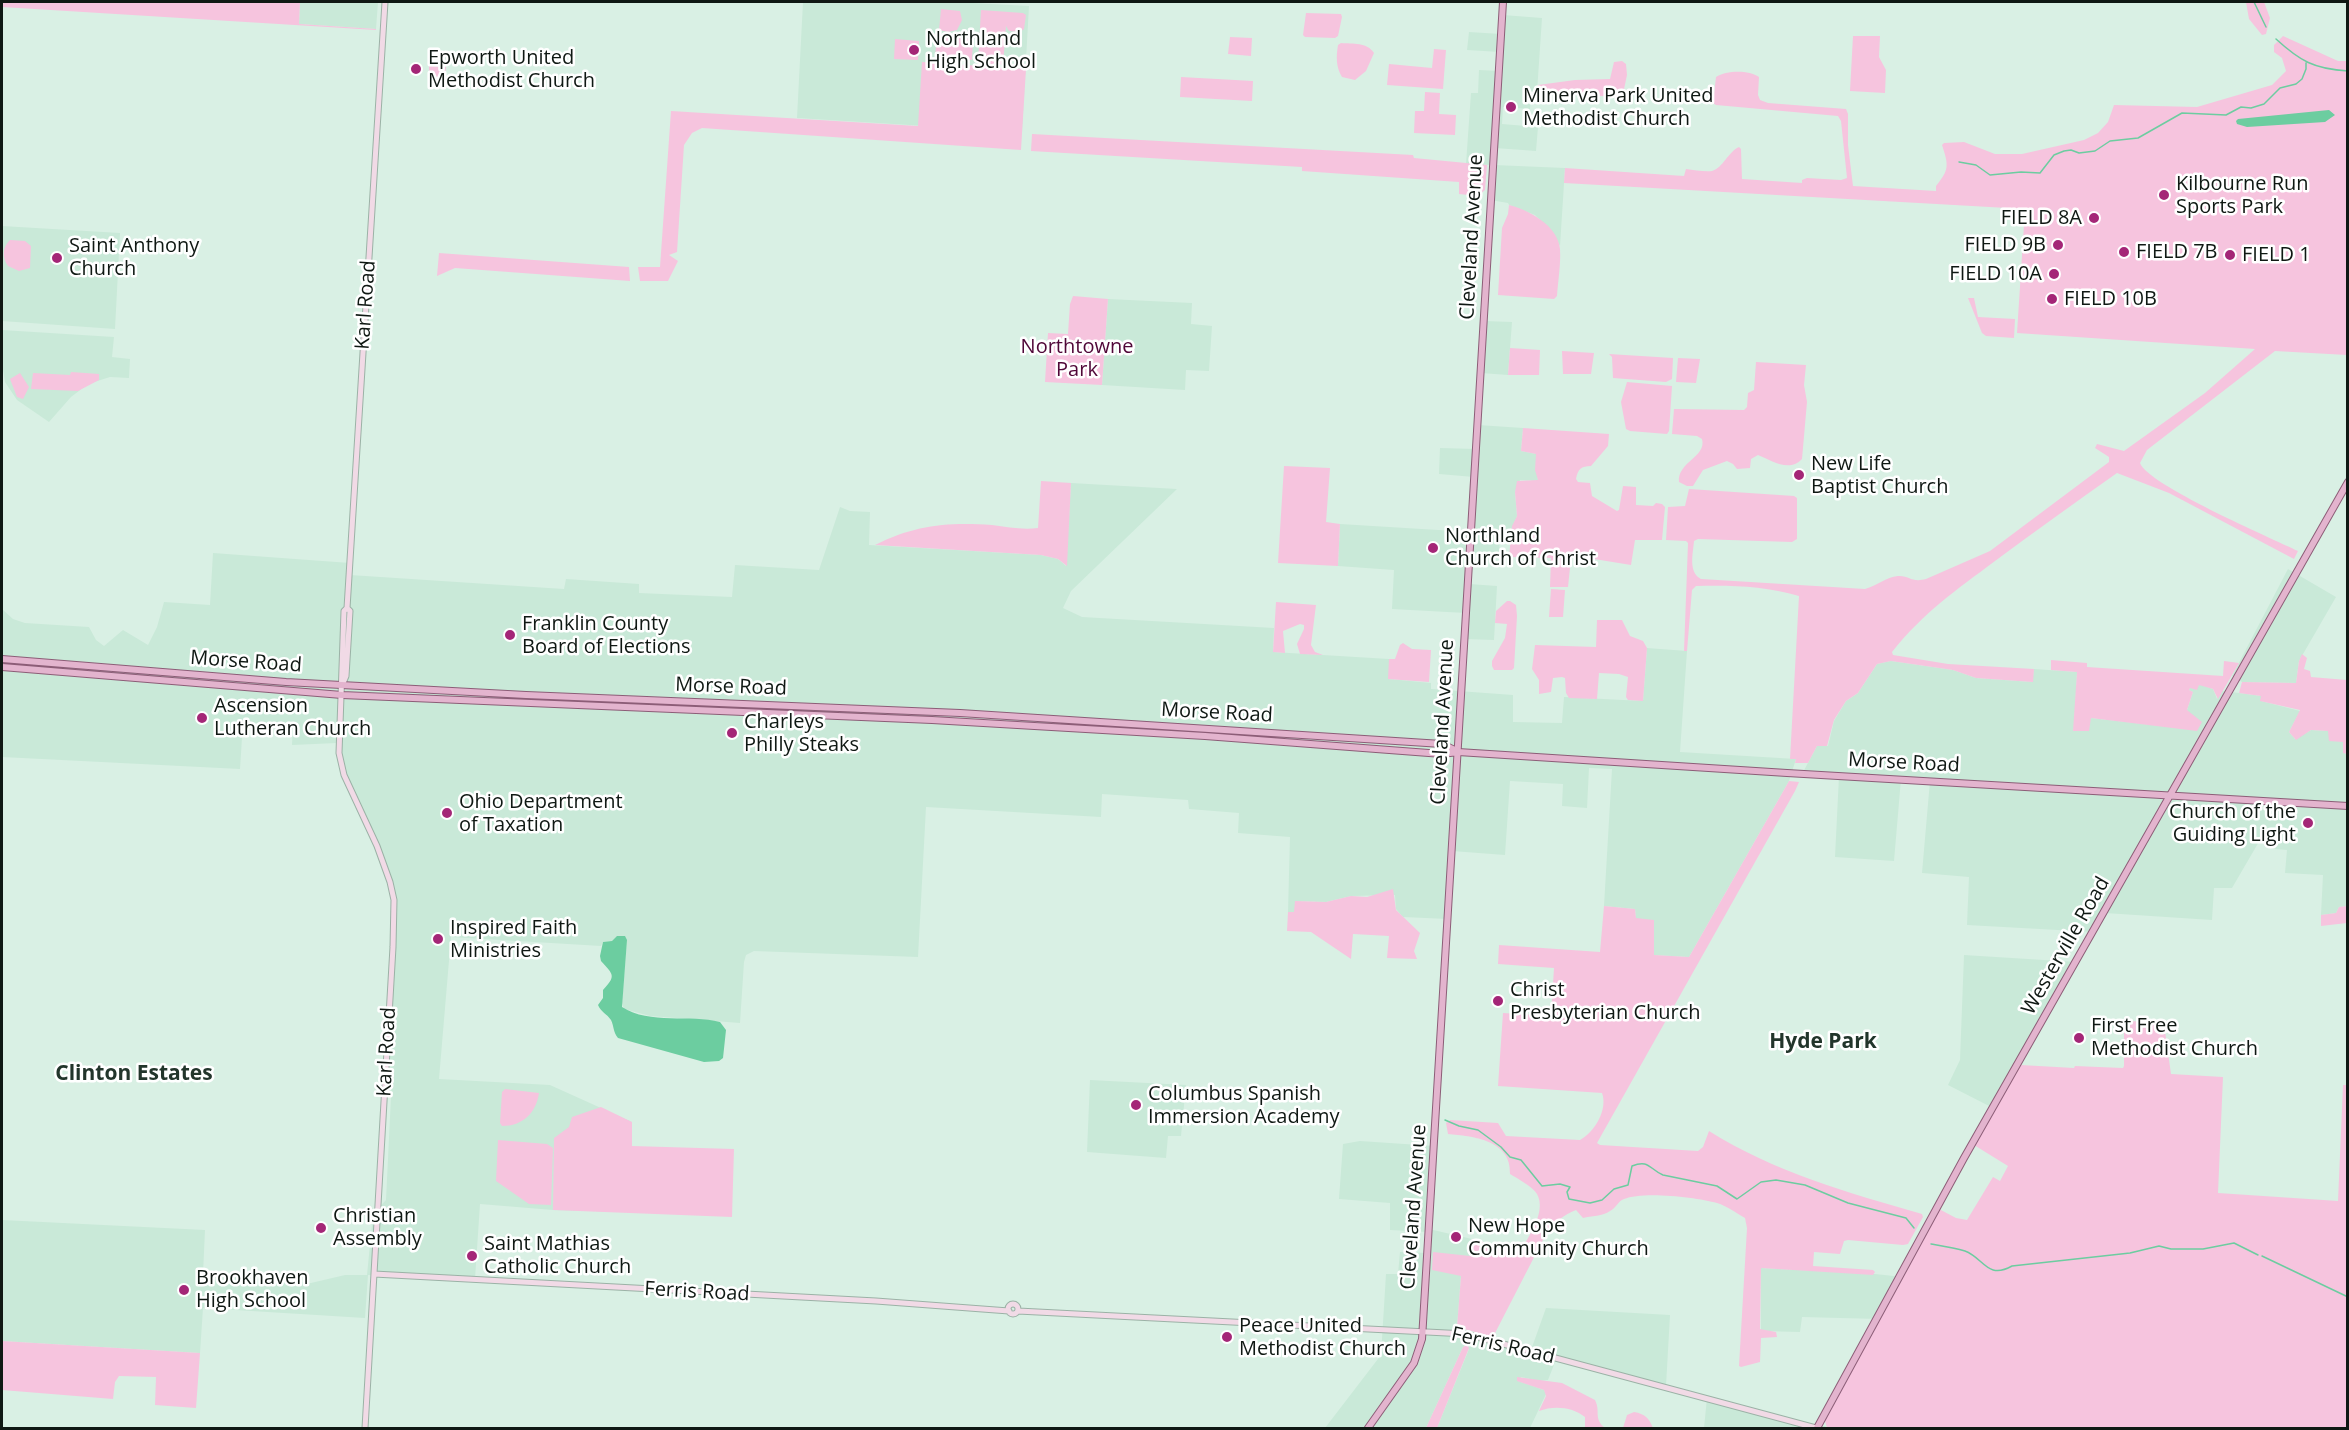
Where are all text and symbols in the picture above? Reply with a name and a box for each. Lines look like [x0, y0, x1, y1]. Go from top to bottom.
place label: Northland High School [926, 27, 1036, 74]
marker: Northland High School [907, 43, 921, 57]
place label: Epworth United Methodist Church [428, 46, 595, 93]
marker: Epworth United Methodist Church [409, 62, 423, 76]
place label: Minerva Park United Methodist Church [1523, 84, 1714, 131]
marker: Minerva Park United Methodist Church [1504, 100, 1518, 114]
street label: Cleveland Avenue [1456, 154, 1488, 320]
place label: Kilbourne Run Sports Park [2176, 172, 2309, 219]
marker: Kilbourne Run Sports Park [2157, 188, 2171, 202]
place label: FIELD 8A [2001, 206, 2082, 230]
marker: FIELD 8A [2087, 211, 2101, 225]
place label: FIELD 9B [1964, 233, 2046, 257]
place label: Saint Anthony Church [69, 234, 199, 281]
marker: FIELD 9B [2051, 238, 2065, 252]
place label: FIELD 7B [2136, 240, 2218, 264]
place label: FIELD 1 [2242, 243, 2311, 267]
marker: FIELD 7B [2117, 245, 2131, 259]
marker: FIELD 1 [2223, 248, 2237, 262]
marker: Saint Anthony Church [50, 251, 64, 265]
street label: Karl Road [351, 260, 381, 350]
place label: FIELD 10A [1949, 262, 2042, 286]
marker: FIELD 10A [2047, 267, 2061, 281]
place label: FIELD 10B [2064, 287, 2157, 311]
marker: FIELD 10B [2045, 292, 2059, 306]
park label: Northtowne Park [1021, 335, 1133, 382]
place label: New Life Baptist Church [1811, 452, 1948, 499]
marker: New Life Baptist Church [1792, 468, 1806, 482]
place label: Northland Church of Christ [1445, 524, 1596, 571]
marker: Northland Church of Christ [1426, 541, 1440, 555]
place label: Franklin County Board of Elections [522, 612, 691, 659]
marker: Franklin County Board of Elections [503, 628, 517, 642]
street label: Cleveland Avenue [1427, 639, 1459, 805]
street label: Morse Road [189, 646, 303, 678]
street label: Morse Road [675, 673, 787, 701]
place label: Ascension Lutheran Church [214, 694, 371, 741]
street label: Morse Road [1161, 698, 1273, 728]
place label: Charleys Philly Steaks [744, 710, 859, 757]
marker: Ascension Lutheran Church [195, 711, 209, 725]
marker: Charleys Philly Steaks [725, 726, 739, 740]
street label: Morse Road [1848, 748, 1960, 778]
place label: Ohio Department of Taxation [459, 790, 623, 837]
place label: Church of the Guiding Light [2169, 800, 2296, 847]
marker: Ohio Department of Taxation [440, 806, 454, 820]
marker: Church of the Guiding Light [2301, 816, 2315, 830]
street label: Westerville Road [2017, 873, 2115, 1019]
place label: Inspired Faith Ministries [450, 916, 577, 963]
marker: Inspired Faith Ministries [431, 932, 445, 946]
place label: Christ Presbyterian Church [1510, 978, 1701, 1025]
marker: Christ Presbyterian Church [1491, 994, 1505, 1008]
street label: Karl Road [373, 1007, 401, 1097]
place label: First Free Methodist Church [2091, 1014, 2258, 1061]
district label: Hyde Park [1769, 1029, 1877, 1055]
marker: First Free Methodist Church [2072, 1031, 2086, 1045]
district label: Clinton Estates [55, 1061, 213, 1087]
place label: Columbus Spanish Immersion Academy [1148, 1082, 1339, 1129]
marker: Columbus Spanish Immersion Academy [1129, 1098, 1143, 1112]
street label: Cleveland Avenue [1396, 1124, 1432, 1290]
place label: Christian Assembly [333, 1204, 422, 1251]
place label: New Hope Community Church [1468, 1214, 1649, 1261]
marker: Christian Assembly [314, 1221, 328, 1235]
marker: New Hope Community Church [1449, 1230, 1463, 1244]
place label: Saint Mathias Catholic Church [484, 1232, 631, 1279]
marker: Saint Mathias Catholic Church [465, 1249, 479, 1263]
place label: Brookhaven High School [196, 1266, 309, 1313]
street label: Ferris Road [644, 1277, 750, 1307]
marker: Brookhaven High School [177, 1283, 191, 1297]
place label: Peace United Methodist Church [1239, 1314, 1406, 1361]
street label: Ferris Road [1449, 1322, 1557, 1370]
marker: Peace United Methodist Church [1220, 1330, 1234, 1344]

